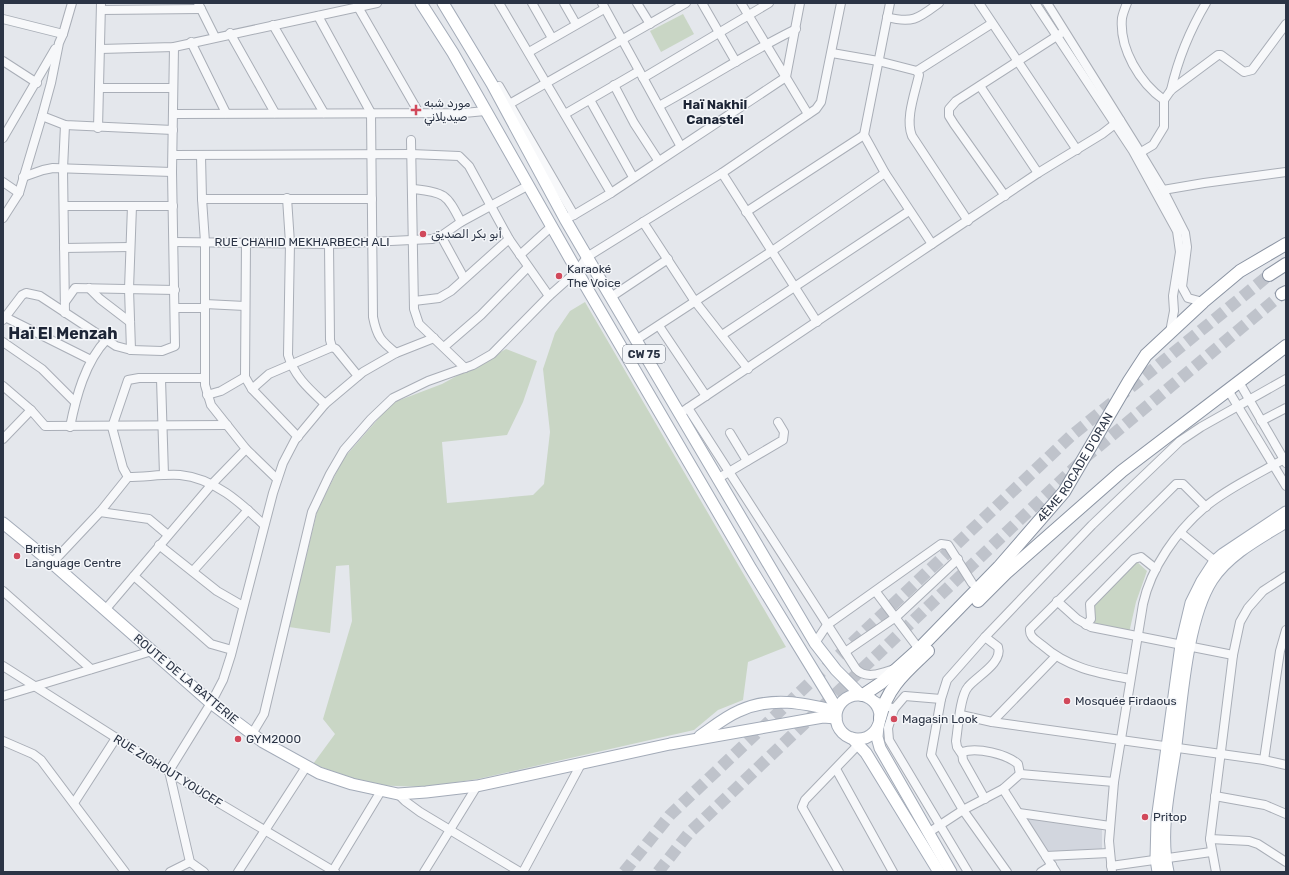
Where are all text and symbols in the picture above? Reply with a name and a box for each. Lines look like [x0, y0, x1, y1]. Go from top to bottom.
place label: مورد شبه صيديلاني [424, 96, 471, 126]
district label: Haï Nakhil Canastel [683, 97, 747, 127]
marker: مورد شبه صيديلاني [411, 105, 421, 115]
place label: أبو بكر الصديق [431, 227, 502, 242]
marker: أبو بكر الصديق [418, 229, 428, 239]
street label: RUE CHAHID MEKHARBECH ALI [214, 235, 390, 249]
place label: Karaoké The Voice [567, 262, 621, 290]
marker: Karaoké The Voice [554, 271, 564, 281]
district label: Haï El Menzah [8, 324, 118, 343]
road number: CW 75 [623, 345, 665, 363]
street label: 4ÈME ROCADE D'ORAN [1034, 410, 1116, 525]
place label: British Language Centre [25, 542, 122, 570]
marker: British Language Centre [12, 551, 22, 561]
street label: ROUTE DE LA BATTERIE [131, 631, 241, 727]
place label: Mosquée Firdaous [1075, 694, 1177, 708]
marker: Mosquée Firdaous [1062, 696, 1072, 706]
place label: Magasin Look [902, 712, 979, 726]
marker: Magasin Look [889, 714, 899, 724]
street label: RUE ZIGHOUT YOUCEF [111, 732, 225, 810]
place label: GYM2000 [246, 732, 301, 746]
marker: GYM2000 [233, 734, 243, 744]
place label: Pritop [1153, 810, 1187, 824]
marker: Pritop [1140, 812, 1150, 822]

